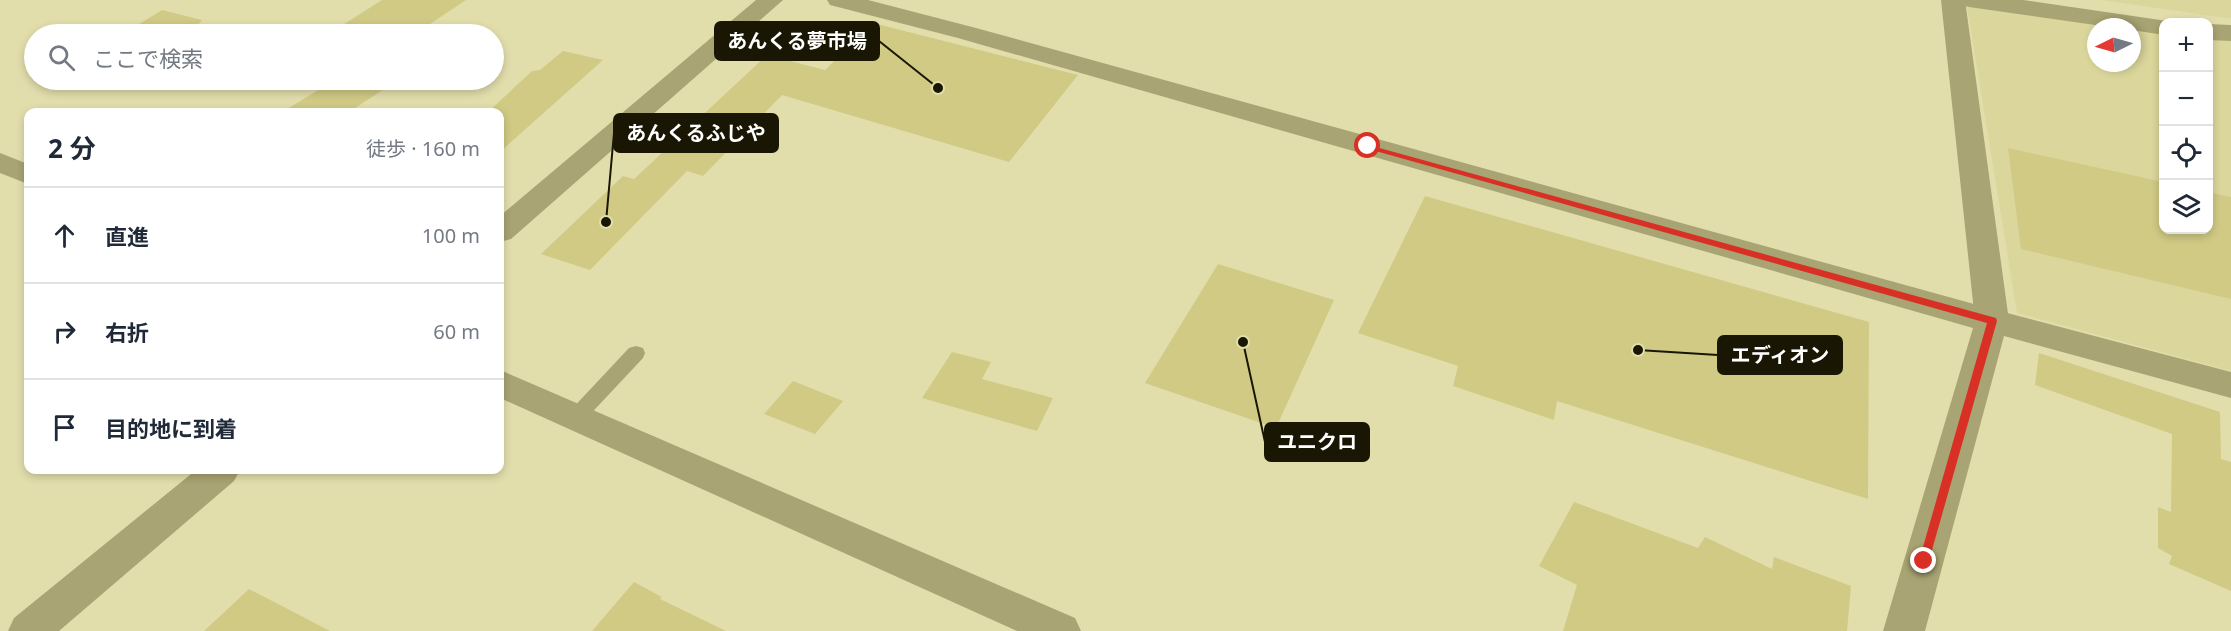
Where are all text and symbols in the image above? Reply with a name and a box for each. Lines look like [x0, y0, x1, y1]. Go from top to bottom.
north arrow [2087, 18, 2141, 72]
map controls [2159, 18, 2213, 234]
button: + [2159, 18, 2213, 72]
callout: あんくる夢市場 [715, 22, 879, 60]
search box [24, 24, 504, 90]
text: あんくる夢市場 [727, 27, 867, 54]
icon: search [45, 41, 78, 74]
text: ここで検索 [93, 43, 203, 73]
button: − [2159, 72, 2213, 126]
callout: あんくるふじや [614, 114, 778, 152]
text: あんくるふじや [626, 119, 766, 146]
button: locate [2159, 126, 2213, 180]
text: 2 分 [48, 130, 96, 166]
route start [1354, 132, 1380, 158]
text: 徒歩 · 160 m [366, 135, 480, 162]
button: layers [2159, 180, 2213, 234]
icon: ahead [48, 219, 81, 252]
text: 直進 [105, 221, 149, 251]
text: 100 m [422, 222, 480, 249]
icon: right [48, 315, 81, 348]
text: 右折 [105, 317, 149, 347]
text: 60 m [433, 318, 480, 345]
callout: エディオン [1718, 336, 1842, 374]
text: エディオン [1731, 341, 1829, 368]
icon: arrive [48, 411, 81, 444]
text: 目的地に到着 [105, 413, 237, 443]
callout: ユニクロ [1265, 423, 1369, 461]
text: ユニクロ [1277, 428, 1357, 455]
route end [1910, 547, 1936, 573]

